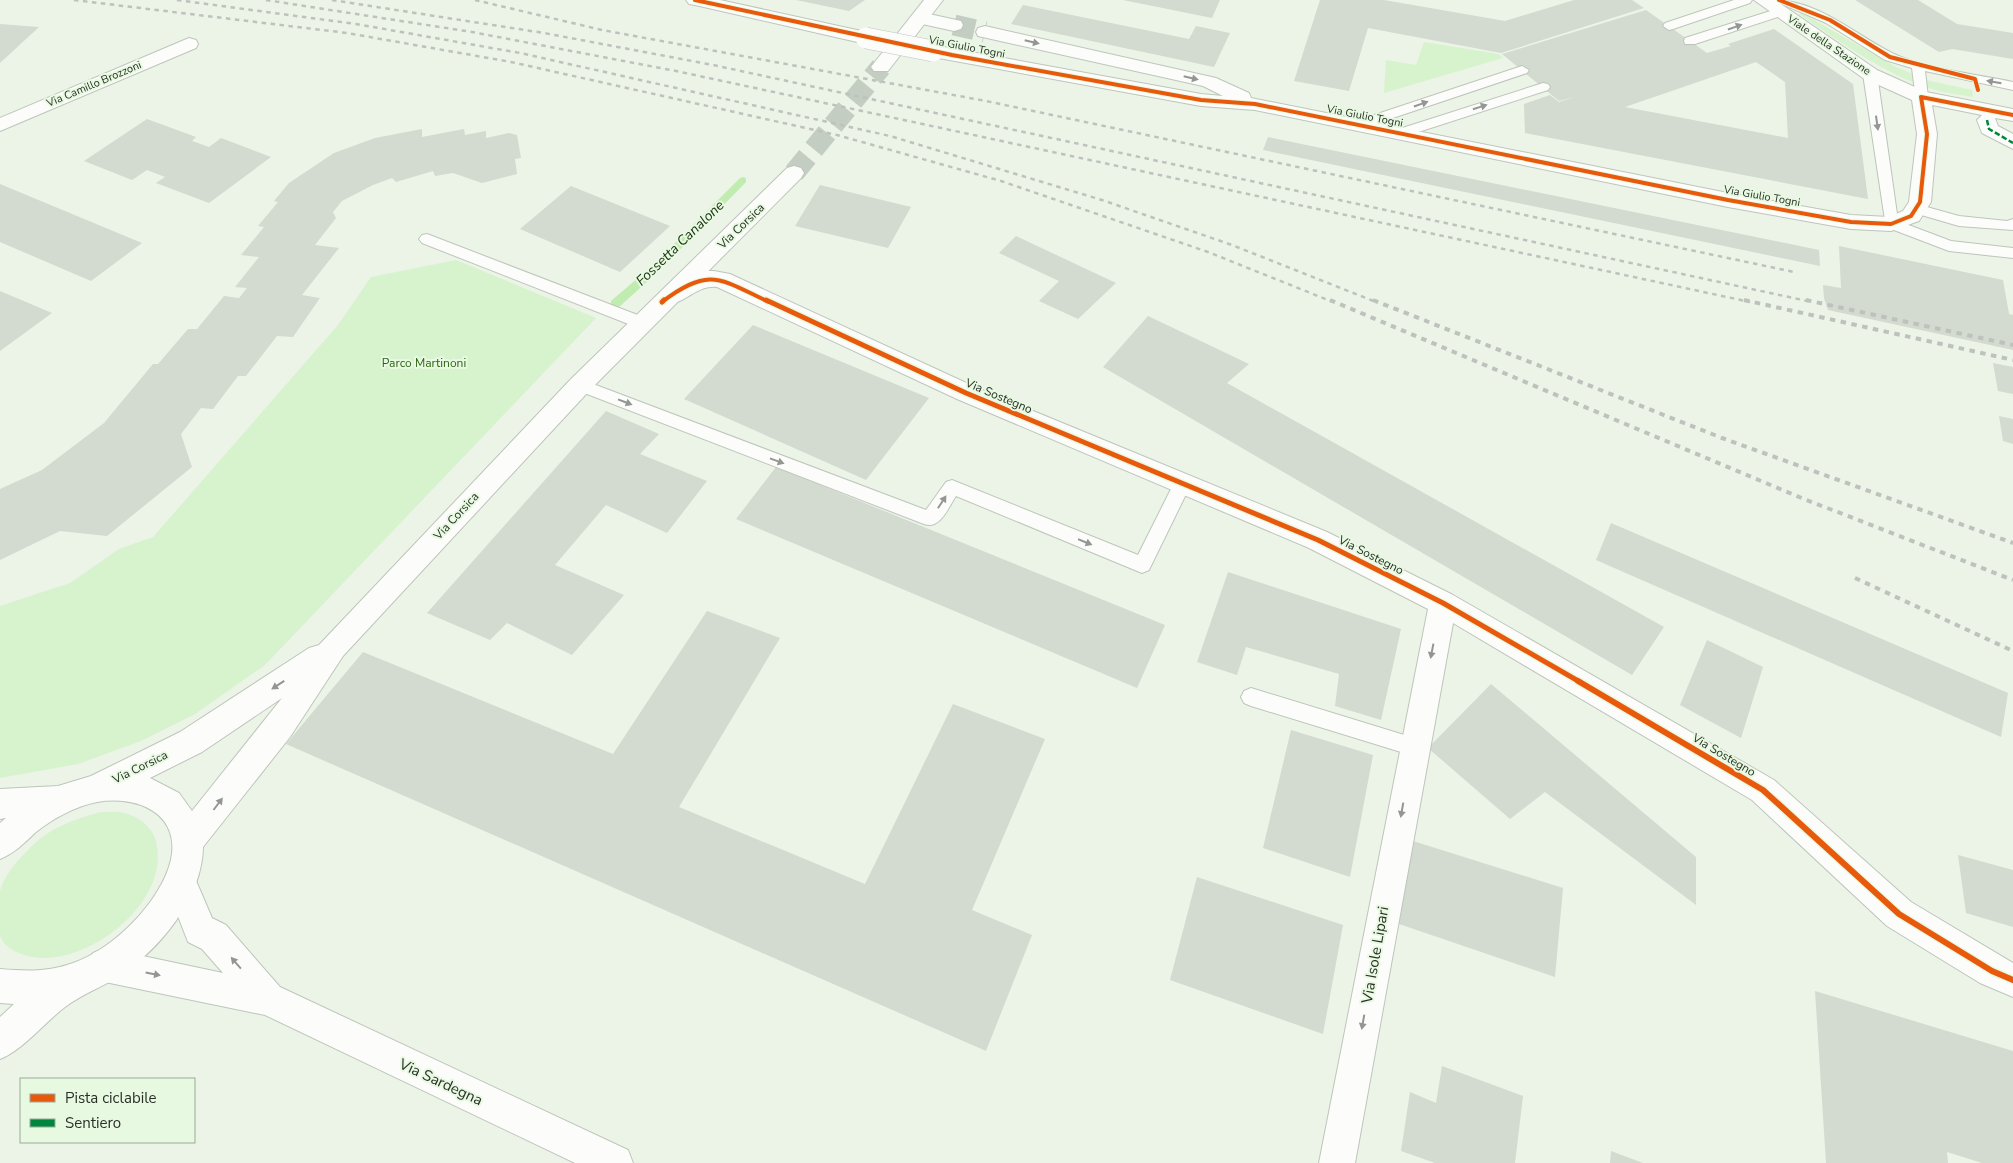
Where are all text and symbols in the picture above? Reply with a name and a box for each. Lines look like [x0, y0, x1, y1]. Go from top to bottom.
street label: Viale della Stazione [1784, 11, 1874, 79]
one-way arrow [1728, 22, 1743, 30]
street label: Via Giulio Togni [927, 32, 1006, 62]
one-way arrow [1025, 38, 1040, 46]
street label: Via Camillo Brozzoni [43, 57, 144, 111]
one-way arrow [1183, 74, 1198, 82]
one-way arrow [1986, 78, 2002, 86]
one-way arrow [1413, 100, 1428, 107]
street label: Via Giulio Togni [1325, 101, 1404, 131]
one-way arrow [1473, 103, 1488, 111]
one-way arrow [1873, 115, 1881, 131]
street label: Via Giulio Togni [1722, 182, 1801, 210]
water label: Fossetta Canalone [632, 196, 729, 290]
street label: Via Corsica [713, 200, 768, 253]
park label: Parco Martinoni [382, 355, 466, 371]
street label: Via Sostegno [962, 374, 1035, 417]
one-way arrow [618, 399, 632, 407]
one-way arrow [770, 457, 785, 465]
street label: Via Corsica [429, 489, 482, 544]
one-way arrow [937, 495, 947, 508]
street label: Via Sostegno [1335, 531, 1407, 578]
one-way arrow [1078, 538, 1092, 546]
one-way arrow [1428, 643, 1436, 659]
one-way arrow [272, 680, 285, 689]
street label: Via Sostegno [1688, 729, 1759, 780]
street label: Via Corsica [109, 747, 170, 788]
one-way arrow [212, 798, 223, 811]
one-way arrow [1398, 803, 1406, 819]
street label: Via Isole Lipari [1356, 905, 1393, 1006]
one-way arrow [230, 957, 242, 969]
one-way arrow [145, 971, 161, 979]
one-way arrow [1359, 1014, 1367, 1029]
street label: Via Sardegna [395, 1053, 486, 1110]
legend [20, 1078, 195, 1143]
text: Pista ciclabile [65, 1088, 157, 1108]
text: Sentiero [65, 1113, 121, 1133]

